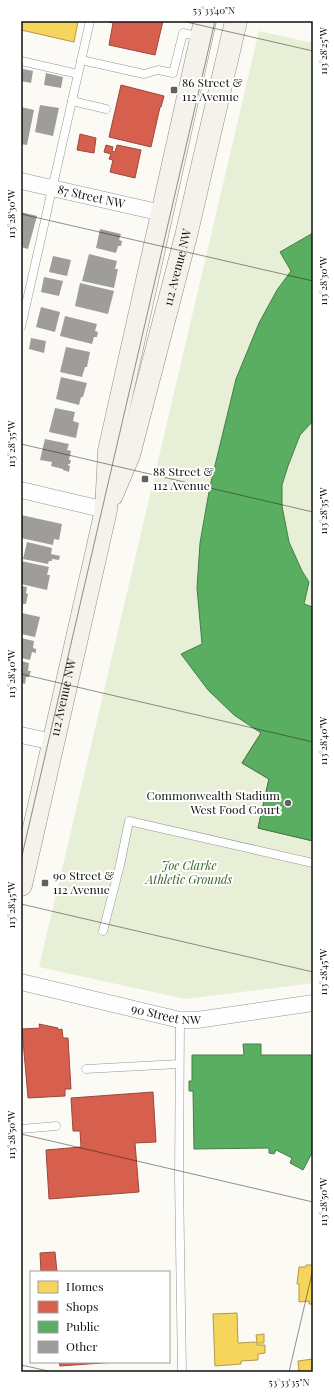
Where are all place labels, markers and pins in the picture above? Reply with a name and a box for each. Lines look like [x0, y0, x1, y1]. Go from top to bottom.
place label: 86 Street & 112 Avenue [182, 74, 242, 104]
marker: 86 Street & 112 Avenue [169, 85, 179, 95]
place label: 88 Street & 112 Avenue [153, 463, 214, 493]
marker: 88 Street & 112 Avenue [140, 474, 150, 484]
place label: Commonwealth Stadium West Food Court [146, 787, 281, 817]
marker: Commonwealth Stadium West Food Court [283, 798, 293, 808]
place label: 90 Street & 112 Avenue [53, 867, 114, 897]
marker: 90 Street & 112 Avenue [40, 878, 50, 888]

